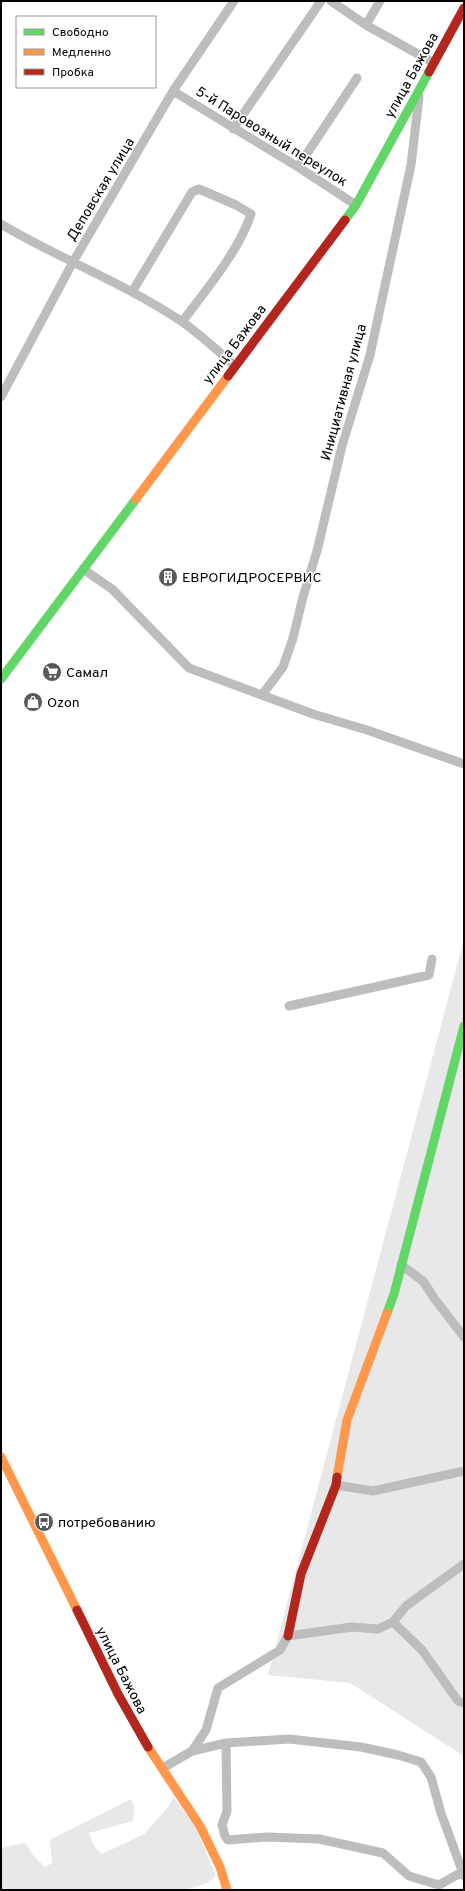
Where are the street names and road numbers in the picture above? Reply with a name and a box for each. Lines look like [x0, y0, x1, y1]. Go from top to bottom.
street label: улица Бажова [382, 30, 443, 122]
street label: 5-й Паровозный переулок [192, 84, 350, 191]
street label: Деповская улица [64, 135, 139, 245]
street label: улица Бажова [200, 302, 271, 388]
street label: Инициативная улица [318, 322, 371, 463]
street label: улица Бажова [91, 1624, 150, 1717]

